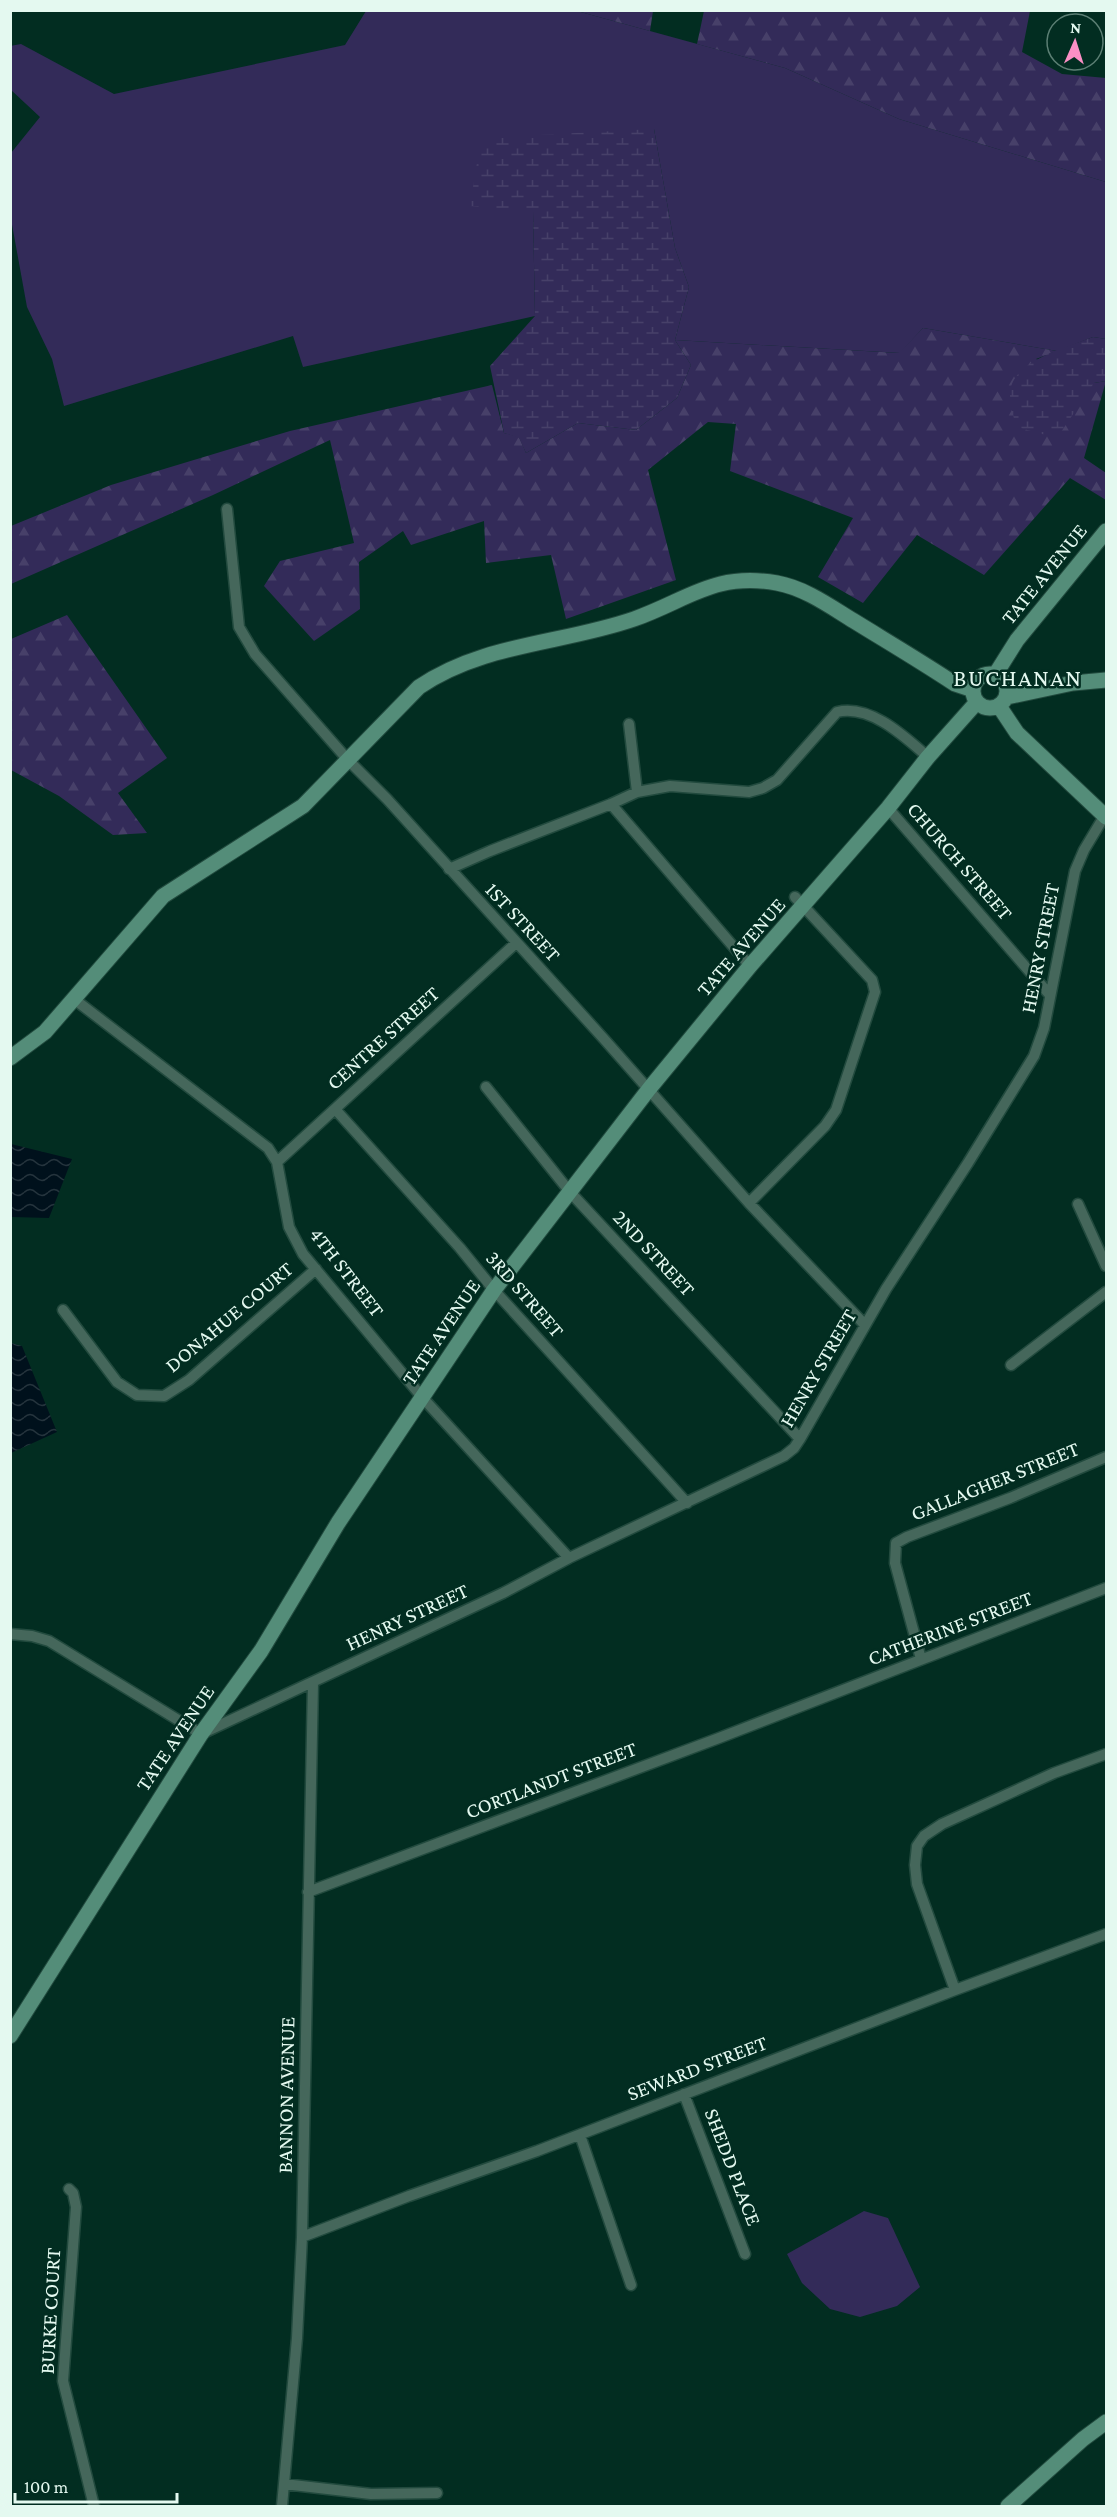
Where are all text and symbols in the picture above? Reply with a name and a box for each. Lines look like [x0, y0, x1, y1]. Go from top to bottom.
north arrow [1045, 12, 1105, 72]
text: N [1070, 19, 1082, 36]
street label: TATE AVENUE [996, 519, 1092, 629]
district label: BUCHANAN [953, 664, 1083, 691]
street label: CHURCH STREET [902, 797, 1018, 925]
street label: 1ST STREET [480, 878, 566, 967]
street label: HENRY STREET [1016, 880, 1064, 1015]
street label: TATE AVENUE [692, 893, 790, 1001]
street label: CENTRE STREET [322, 981, 445, 1095]
street label: 2ND STREET [608, 1205, 700, 1301]
street label: 4TH STREET [305, 1223, 390, 1322]
street label: 3RD STREET [481, 1246, 569, 1342]
street label: DONAHUE COURT [160, 1256, 298, 1377]
street label: TATE AVENUE [397, 1275, 485, 1389]
street label: HENRY STREET [775, 1304, 862, 1431]
street label: GALLAGHER STREET [907, 1436, 1083, 1526]
street label: HENRY STREET [342, 1578, 472, 1656]
street label: CATHERINE STREET [864, 1585, 1036, 1670]
street label: TATE AVENUE [131, 1681, 219, 1795]
street label: CORTLANDT STREET [462, 1736, 640, 1824]
street label: BANNON AVENUE [273, 2017, 299, 2173]
street label: SEWARD STREET [624, 2030, 771, 2106]
street label: SHEDD PLACE [700, 2105, 766, 2229]
street label: BURKE COURT [35, 2247, 65, 2375]
scale bar [15, 2466, 177, 2504]
text: 100 m [24, 2477, 69, 2497]

